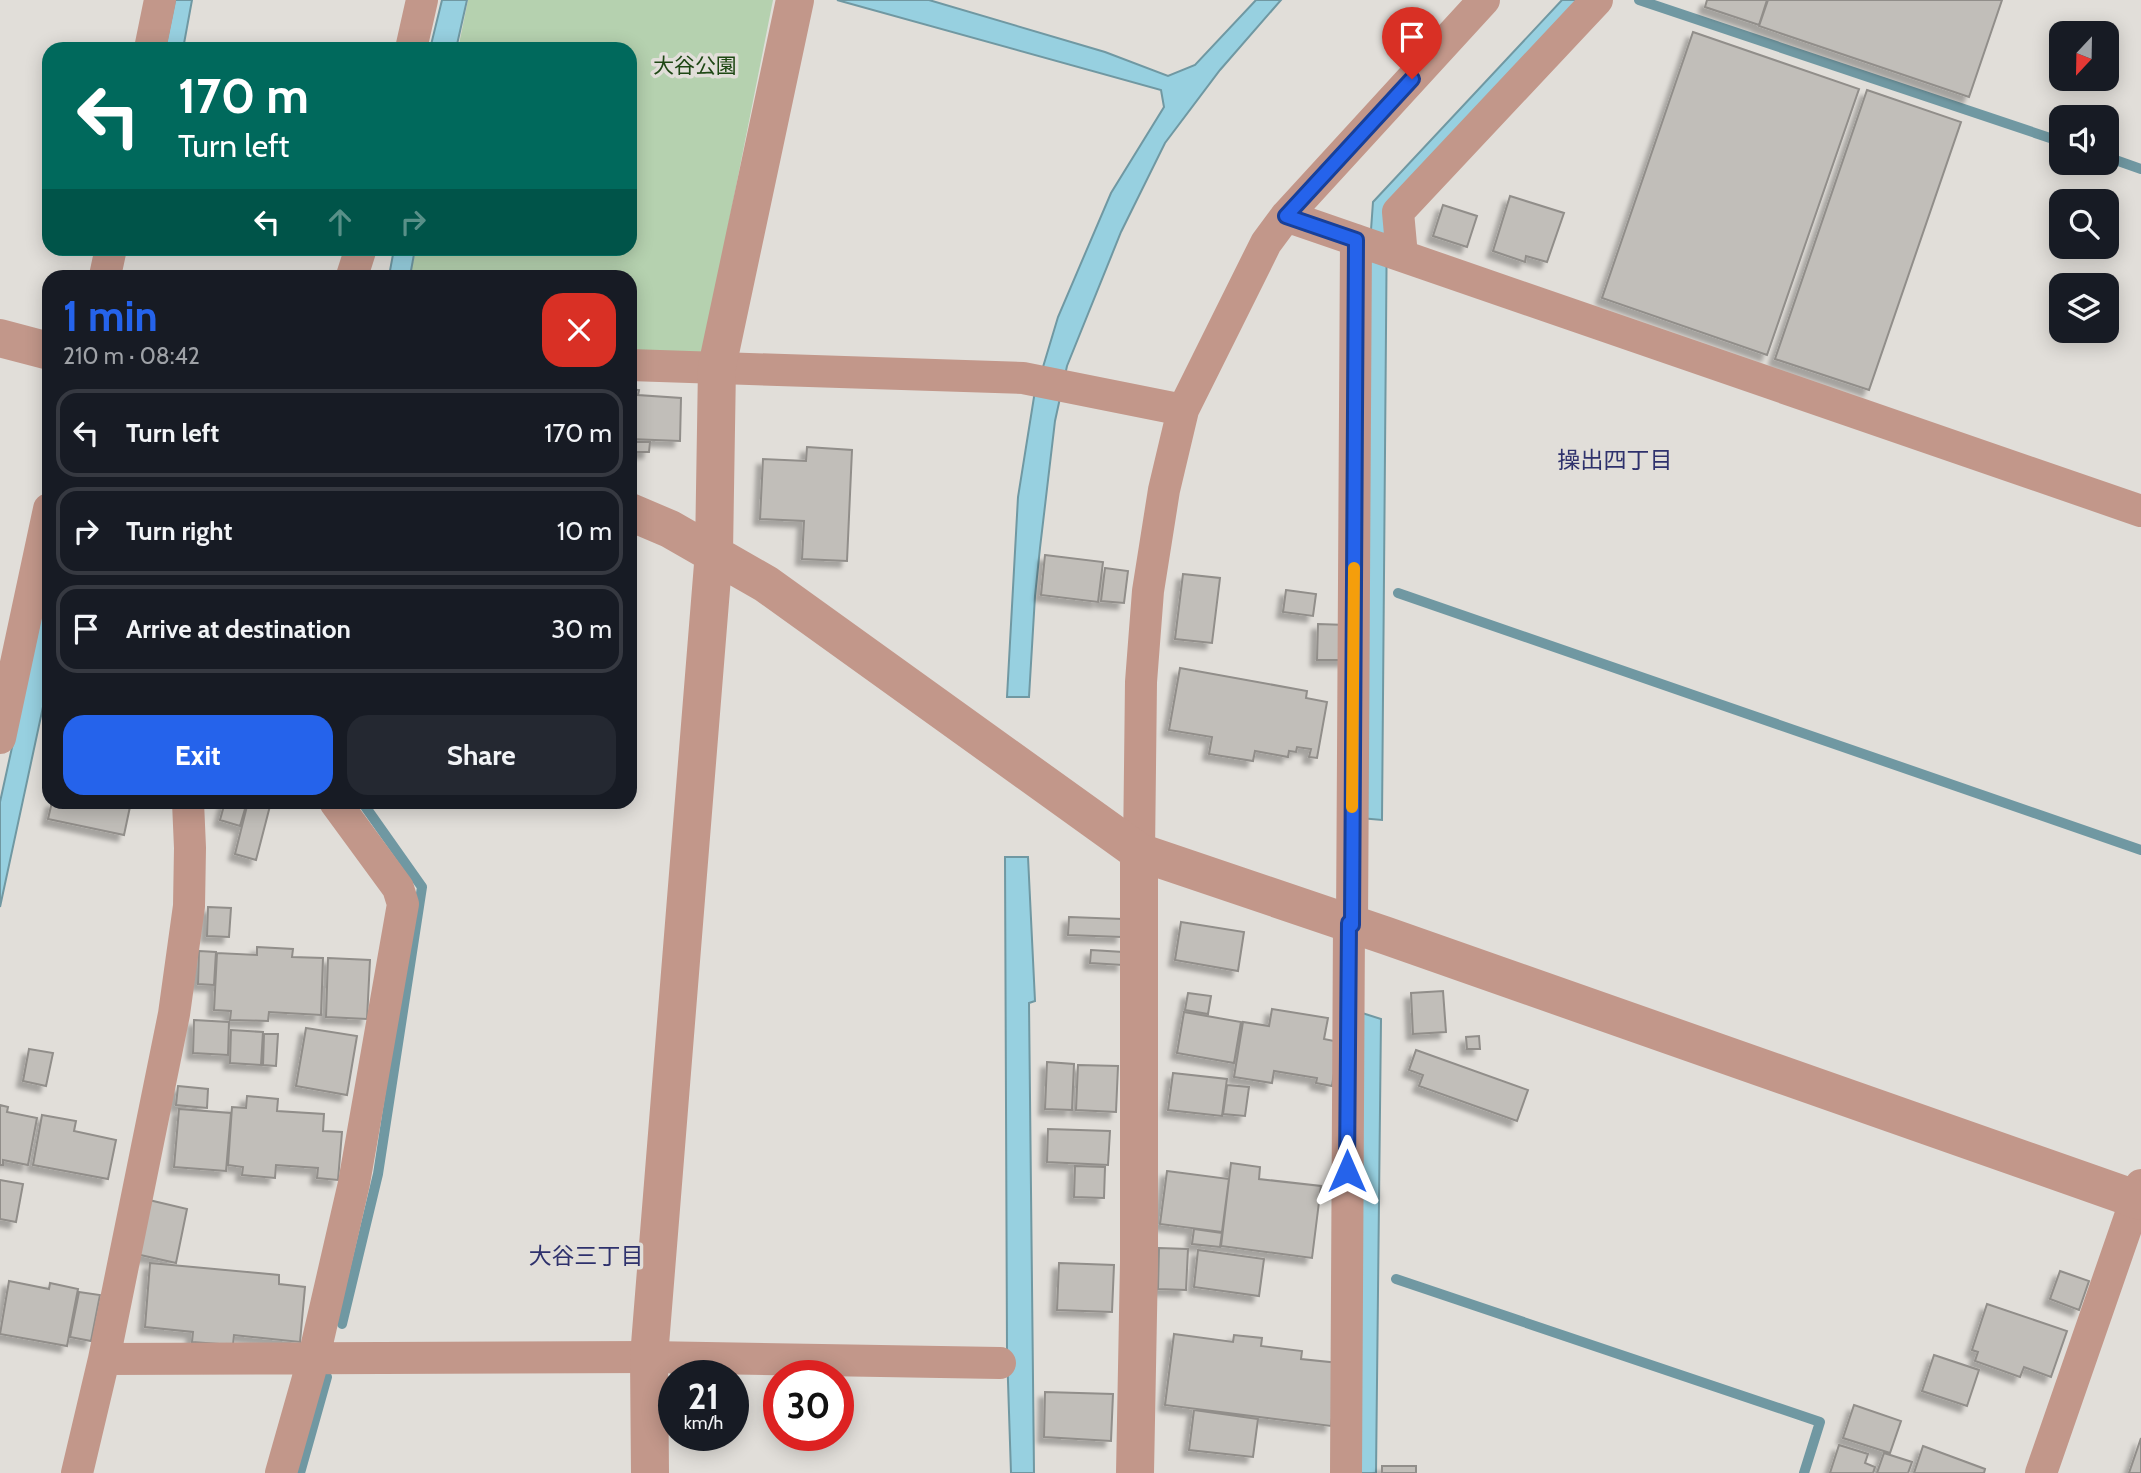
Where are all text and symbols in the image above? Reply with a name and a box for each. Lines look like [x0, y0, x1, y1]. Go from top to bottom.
pin [1382, 7, 1442, 79]
icon: arrive [1393, 18, 1431, 56]
north arrow [2049, 21, 2119, 91]
map controls [2049, 21, 2119, 343]
park label: 大谷公園 [653, 53, 737, 78]
text: 170 m [178, 66, 309, 125]
icon: left [63, 70, 154, 161]
button: sound [2049, 105, 2119, 175]
text: Turn left [178, 126, 289, 165]
button: search [2049, 189, 2119, 259]
icon: left [248, 203, 286, 241]
icon: ahead [321, 203, 359, 241]
icon: right [394, 203, 432, 241]
button: layers [2049, 273, 2119, 343]
text: 1 min [63, 290, 158, 342]
button: close [542, 293, 616, 367]
text: 210 m · 08:42 [63, 342, 200, 370]
icon: left [67, 414, 105, 452]
text: Turn left [126, 417, 219, 449]
text: 170 m [544, 417, 612, 449]
district label: 操出四丁目 [1558, 446, 1673, 474]
icon: right [67, 512, 105, 550]
text: Turn right [126, 515, 232, 547]
text: 10 m [557, 515, 612, 547]
icon: arrive [67, 610, 105, 648]
text: Arrive at destination [126, 613, 351, 645]
text: 30 m [551, 613, 612, 645]
button: Exit [63, 715, 333, 795]
button: Share [347, 715, 616, 795]
position arrow [1310, 1134, 1384, 1208]
district label: 大谷三丁目 [529, 1242, 644, 1270]
speed limit sign: 30 [763, 1360, 854, 1451]
text: 21 [688, 1375, 719, 1418]
text: km/h [684, 1412, 723, 1434]

